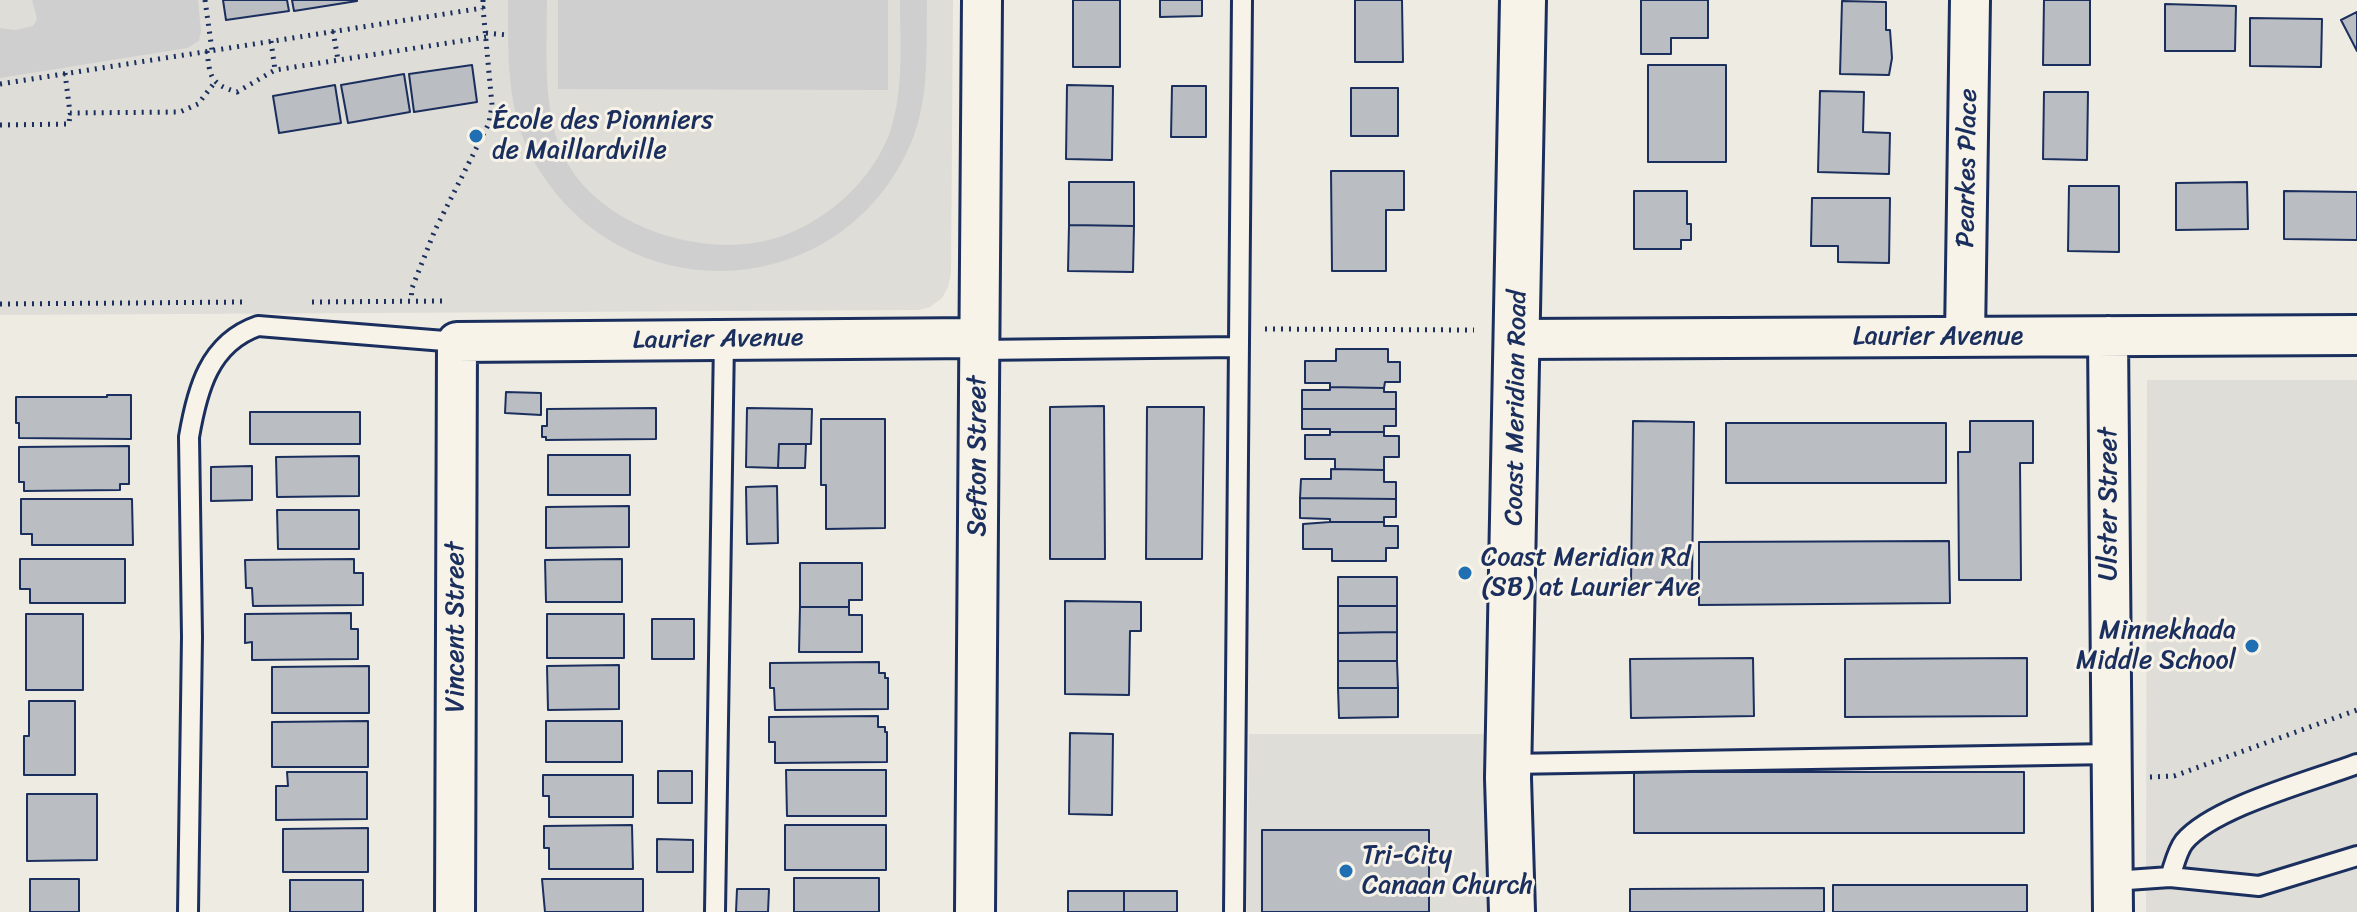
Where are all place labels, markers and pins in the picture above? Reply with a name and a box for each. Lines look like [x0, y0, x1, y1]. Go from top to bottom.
place label: École des Pionniers de Maillardville [492, 105, 713, 166]
marker: École des Pionniers de Maillardville [467, 127, 485, 145]
place label: Coast Meridian Rd (SB) at Laurier Ave [1481, 542, 1700, 604]
marker: Coast Meridian Rd (SB) at Laurier Ave [1456, 564, 1474, 582]
place label: Minnekhada Middle School [2076, 615, 2236, 676]
marker: Minnekhada Middle School [2243, 637, 2261, 655]
place label: Tri-City Canaan Church [1362, 840, 1533, 902]
marker: Tri-City Canaan Church [1337, 862, 1355, 880]

